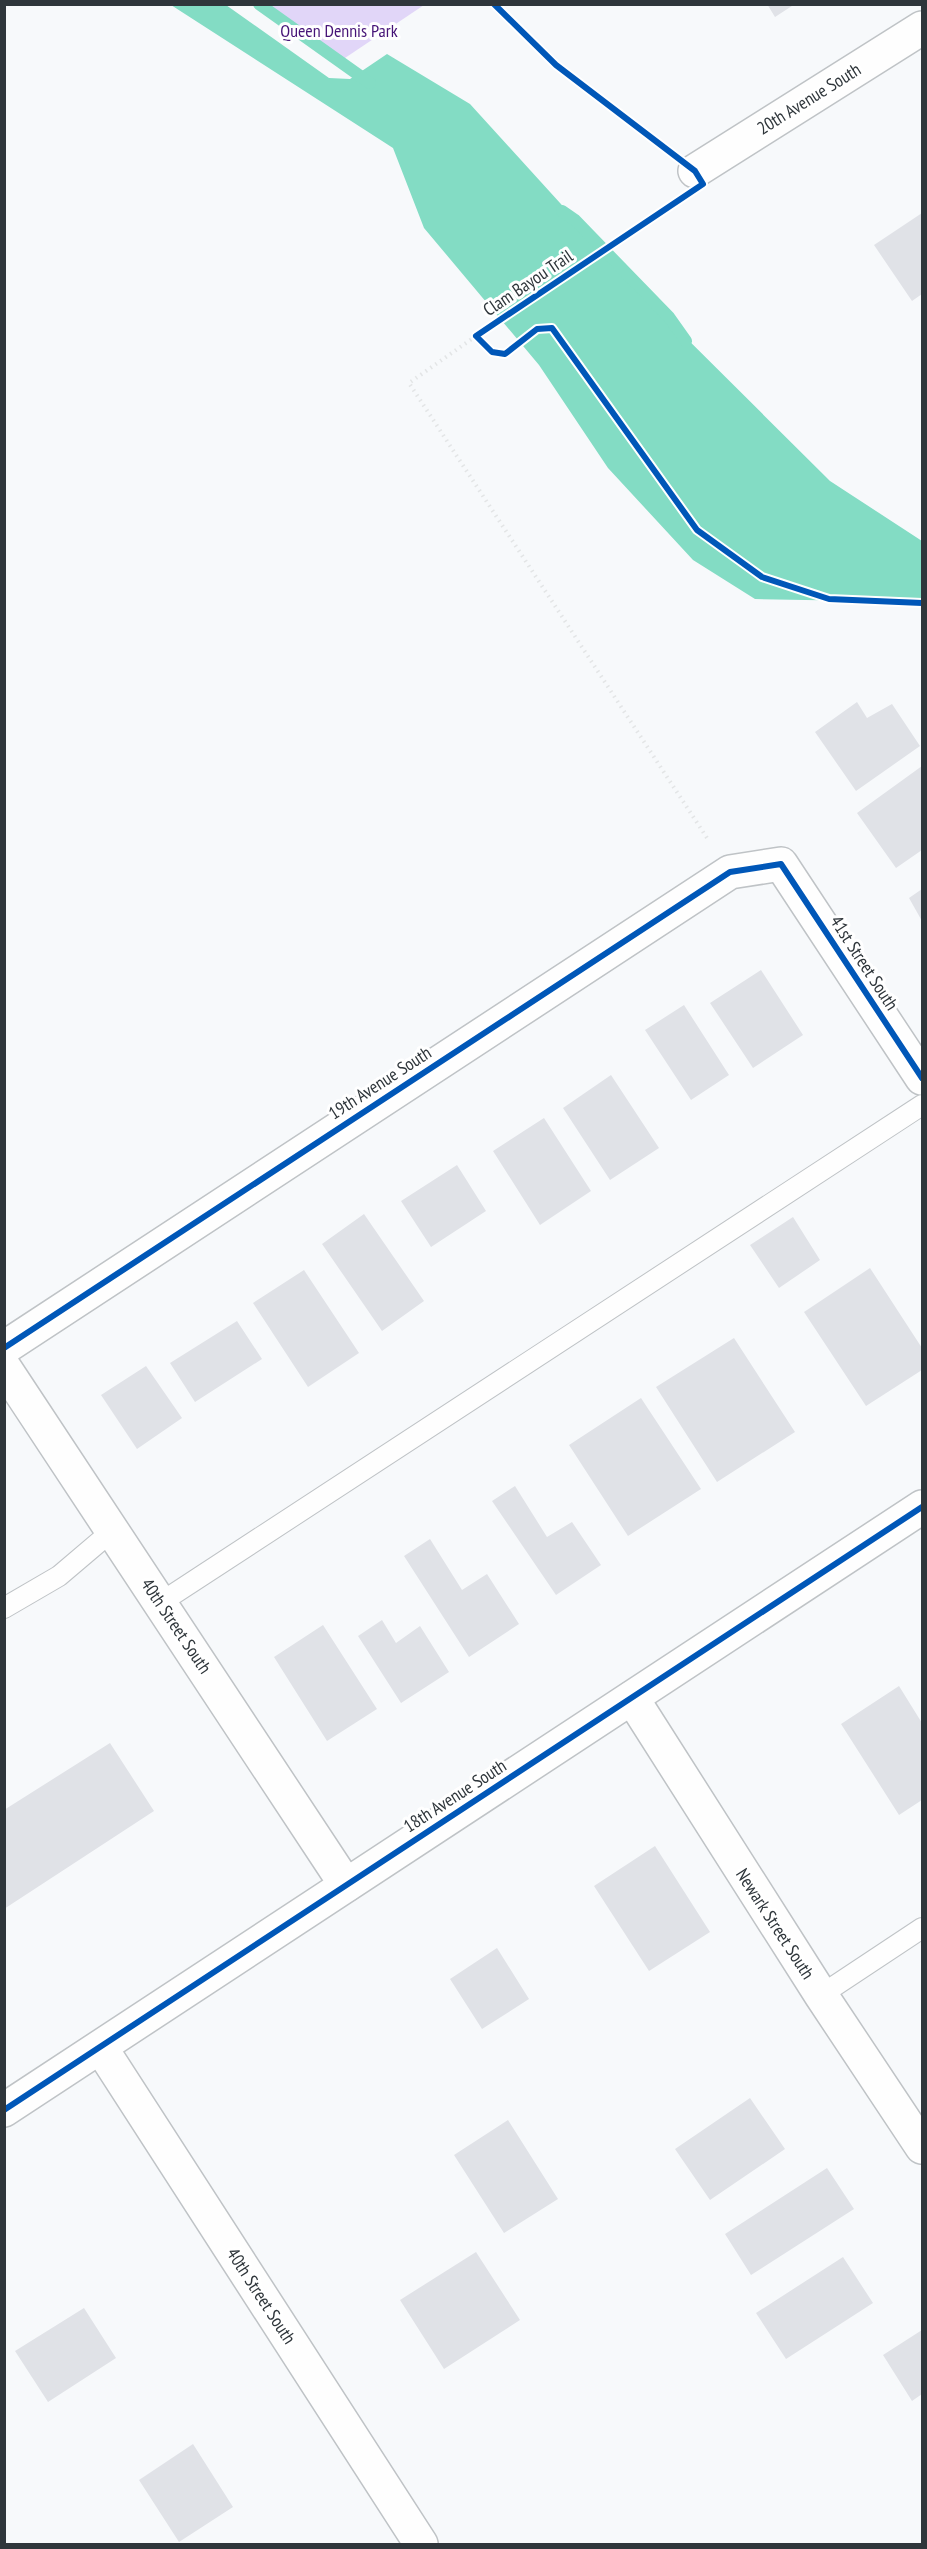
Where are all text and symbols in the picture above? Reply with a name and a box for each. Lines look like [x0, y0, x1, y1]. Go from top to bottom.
park label: Queen Dennis Park [280, 19, 398, 42]
street label: 20th Avenue South [753, 58, 865, 140]
street label: Clam Bayou Trail [478, 244, 578, 321]
street label: 41st Street South [825, 911, 904, 1014]
street label: 19th Avenue South [324, 1041, 435, 1124]
street label: 40th Street South [136, 1574, 217, 1678]
street label: 18th Avenue South [399, 1754, 510, 1837]
street label: Newark Street South [731, 1864, 820, 1983]
street label: 40th Street South [222, 2243, 301, 2348]

